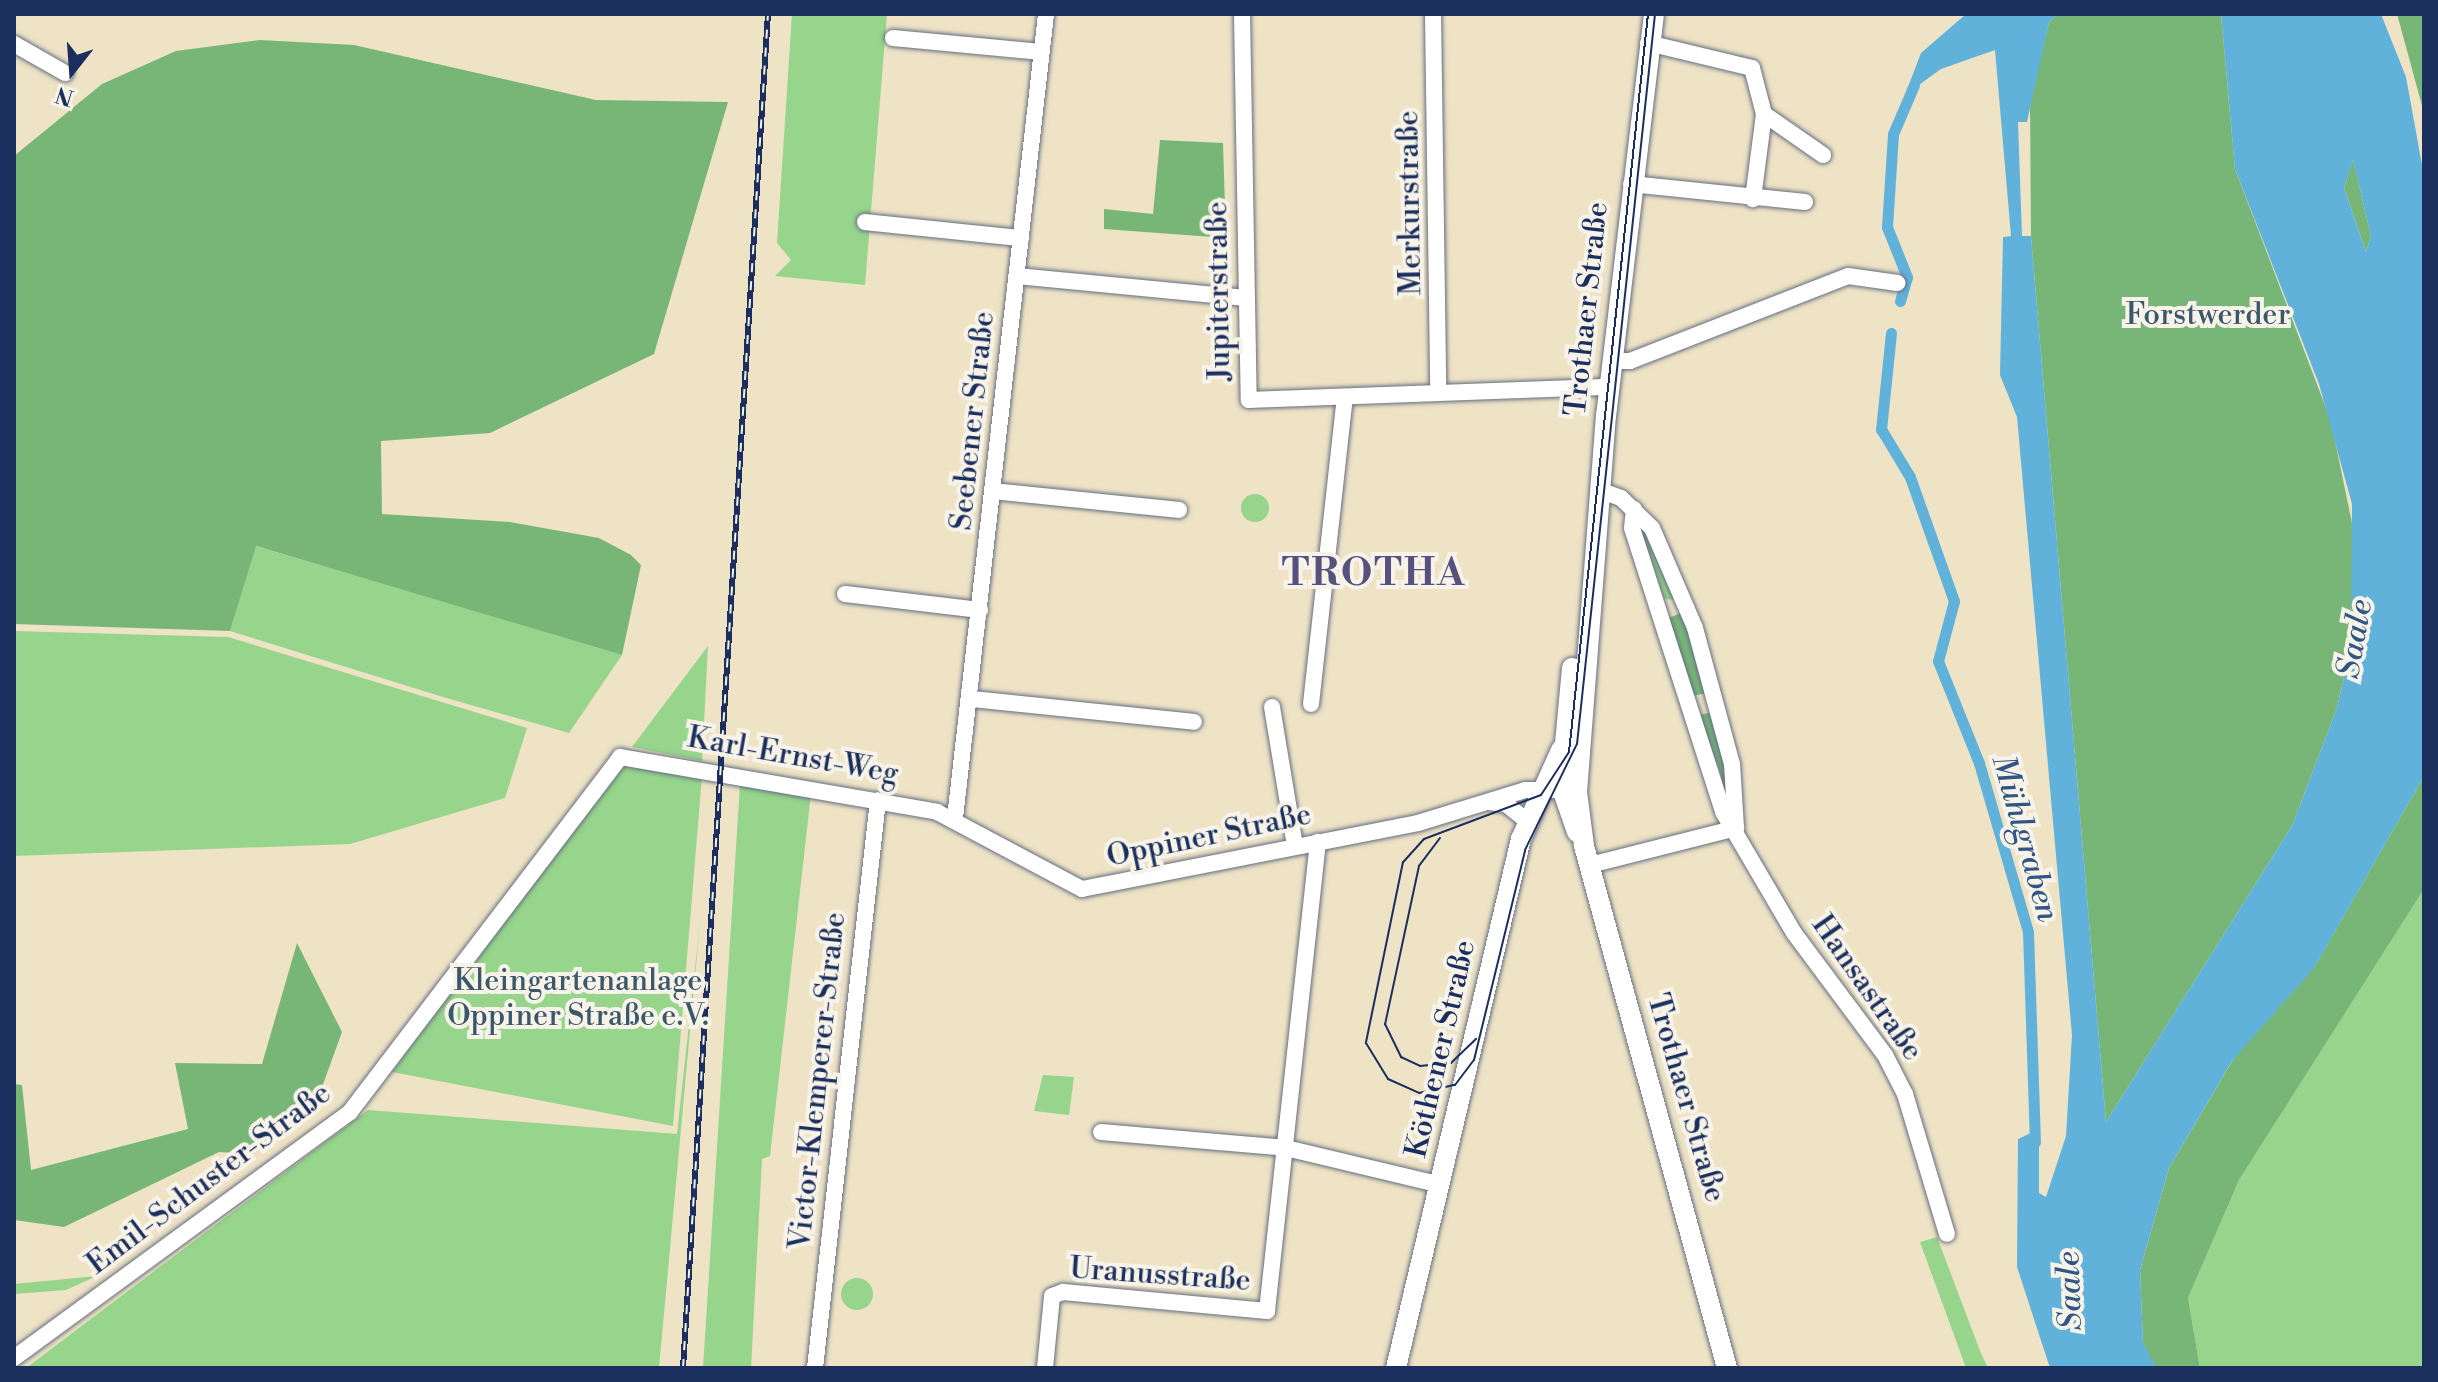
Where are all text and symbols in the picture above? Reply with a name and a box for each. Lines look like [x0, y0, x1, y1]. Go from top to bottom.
north arrow [32, 32, 112, 112]
text: N [53, 80, 77, 111]
street label: Merkurstraße [1390, 110, 1430, 296]
street label: Trothaer Straße [1558, 200, 1616, 418]
street label: Jupiterstraße [1199, 201, 1239, 381]
park label: Forstwerder [2126, 297, 2290, 333]
street label: Seebener Straße [944, 310, 1002, 532]
district label: TROTHA [1282, 551, 1466, 597]
water label: Saale [2329, 597, 2381, 681]
street label: Karl-Ernst-Weg [685, 720, 901, 792]
water label: Mühlgraben [1983, 750, 2067, 926]
street label: Oppiner Straße [1104, 797, 1314, 875]
street label: Hansastraße [1804, 908, 1930, 1068]
street label: Victor-Klemperer-Straße [782, 910, 854, 1252]
street label: Köthener Straße [1398, 937, 1484, 1161]
park label: Kleingartenanlage Oppiner Straße e.V. [447, 963, 709, 1034]
street label: Trothaer Straße [1639, 990, 1733, 1206]
street label: Emil-Schuster-Straße [80, 1076, 338, 1282]
street label: Uranusstraße [1068, 1251, 1252, 1299]
water label: Saale [2049, 1251, 2091, 1331]

